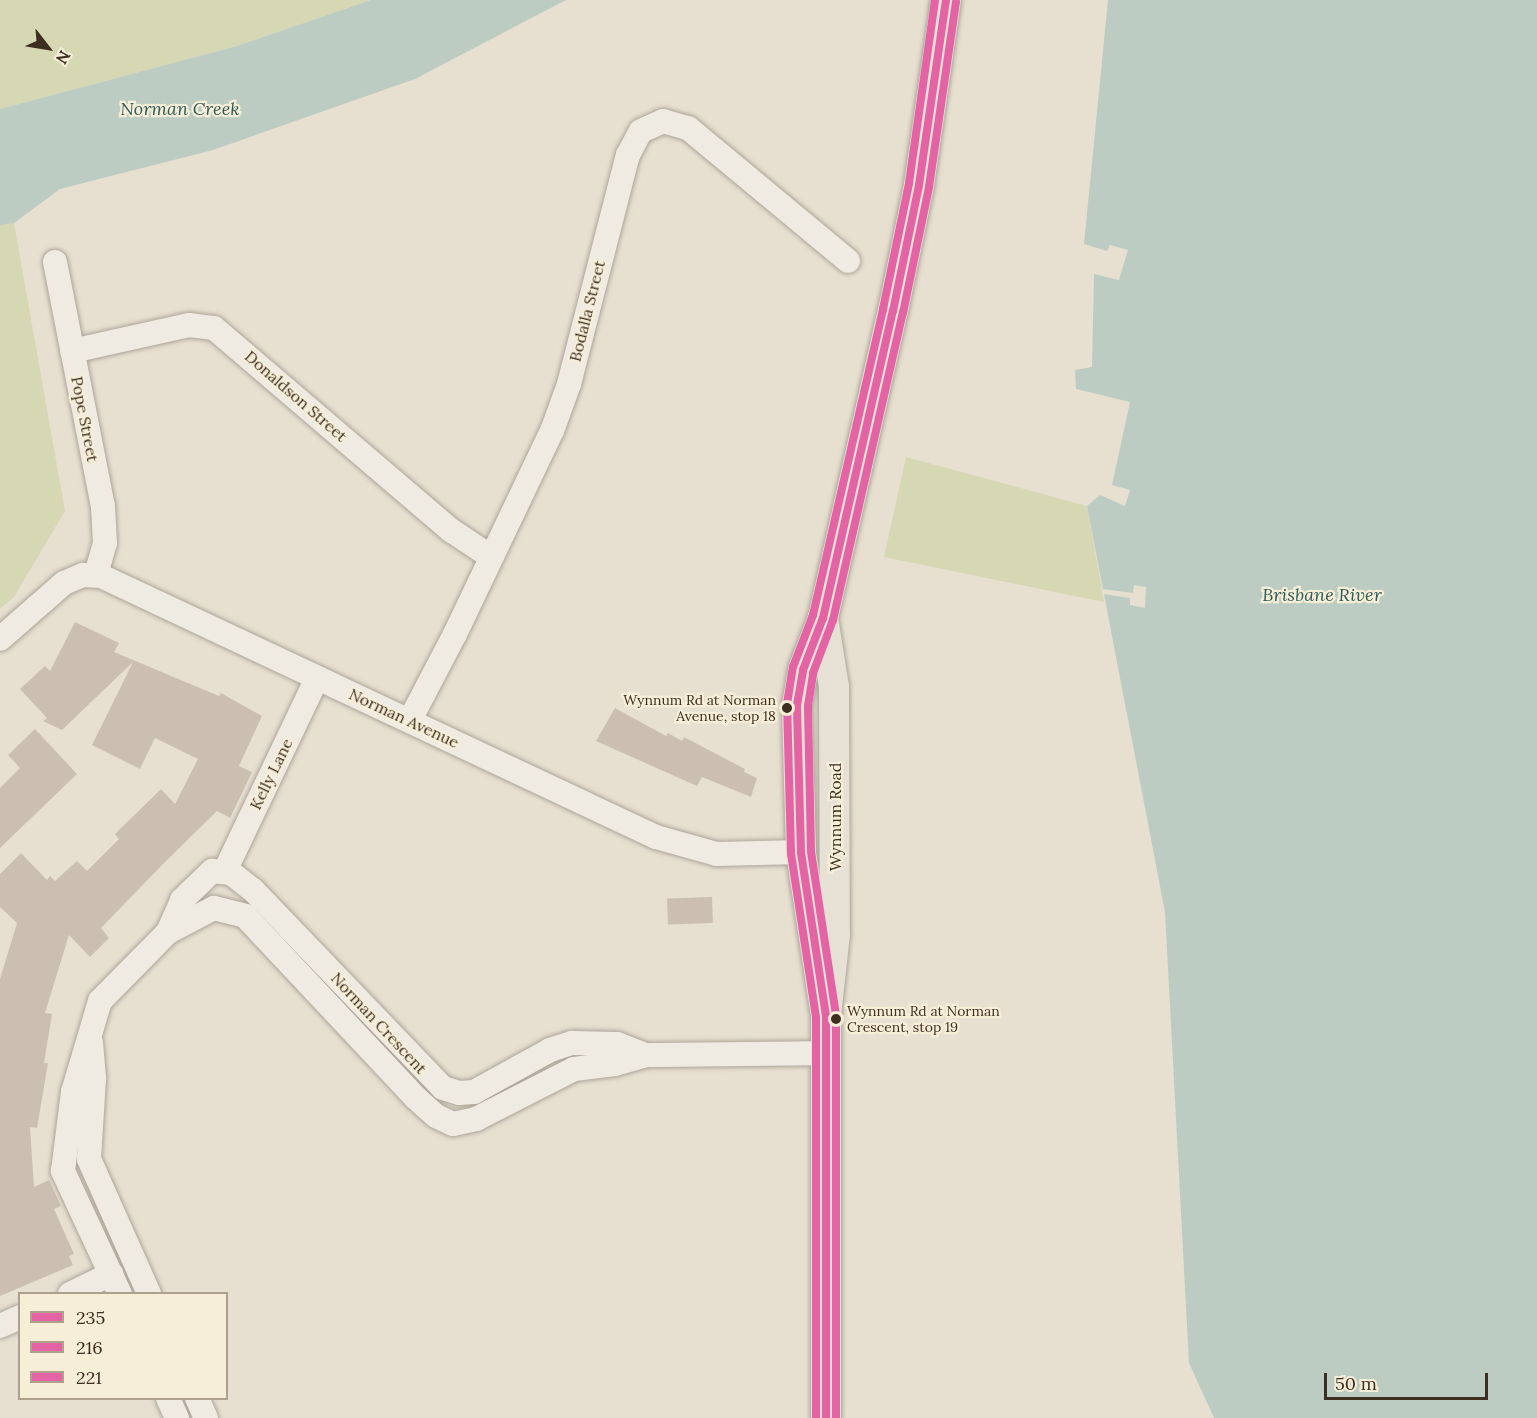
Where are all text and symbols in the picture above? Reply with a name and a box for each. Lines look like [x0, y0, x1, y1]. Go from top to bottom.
north arrow [18, 18, 78, 78]
text: N [52, 47, 75, 68]
water label: Norman Creek [120, 98, 240, 120]
street label: Bodalla Street [565, 258, 609, 364]
street label: Donaldson Street [241, 346, 351, 446]
street label: Pope Street [67, 375, 103, 463]
water label: Brisbane River [1262, 584, 1382, 606]
street label: Norman Avenue [346, 684, 462, 752]
place label: Wynnum Rd at Norman Avenue, stop 18 [623, 692, 776, 724]
marker: Wynnum Rd at Norman Avenue, stop 18 [781, 702, 793, 714]
street label: Kelly Lane [246, 735, 296, 813]
street label: Wynnum Road [825, 763, 845, 871]
street label: Norman Crescent [327, 968, 431, 1078]
place label: Wynnum Rd at Norman Crescent, stop 19 [847, 1003, 1000, 1036]
marker: Wynnum Rd at Norman Crescent, stop 19 [830, 1013, 842, 1025]
legend [18, 1292, 228, 1400]
text: 235 [76, 1306, 105, 1329]
text: 216 [76, 1336, 103, 1359]
scale bar [1327, 1361, 1490, 1399]
text: 221 [76, 1366, 102, 1389]
text: 50 m [1335, 1372, 1377, 1395]

